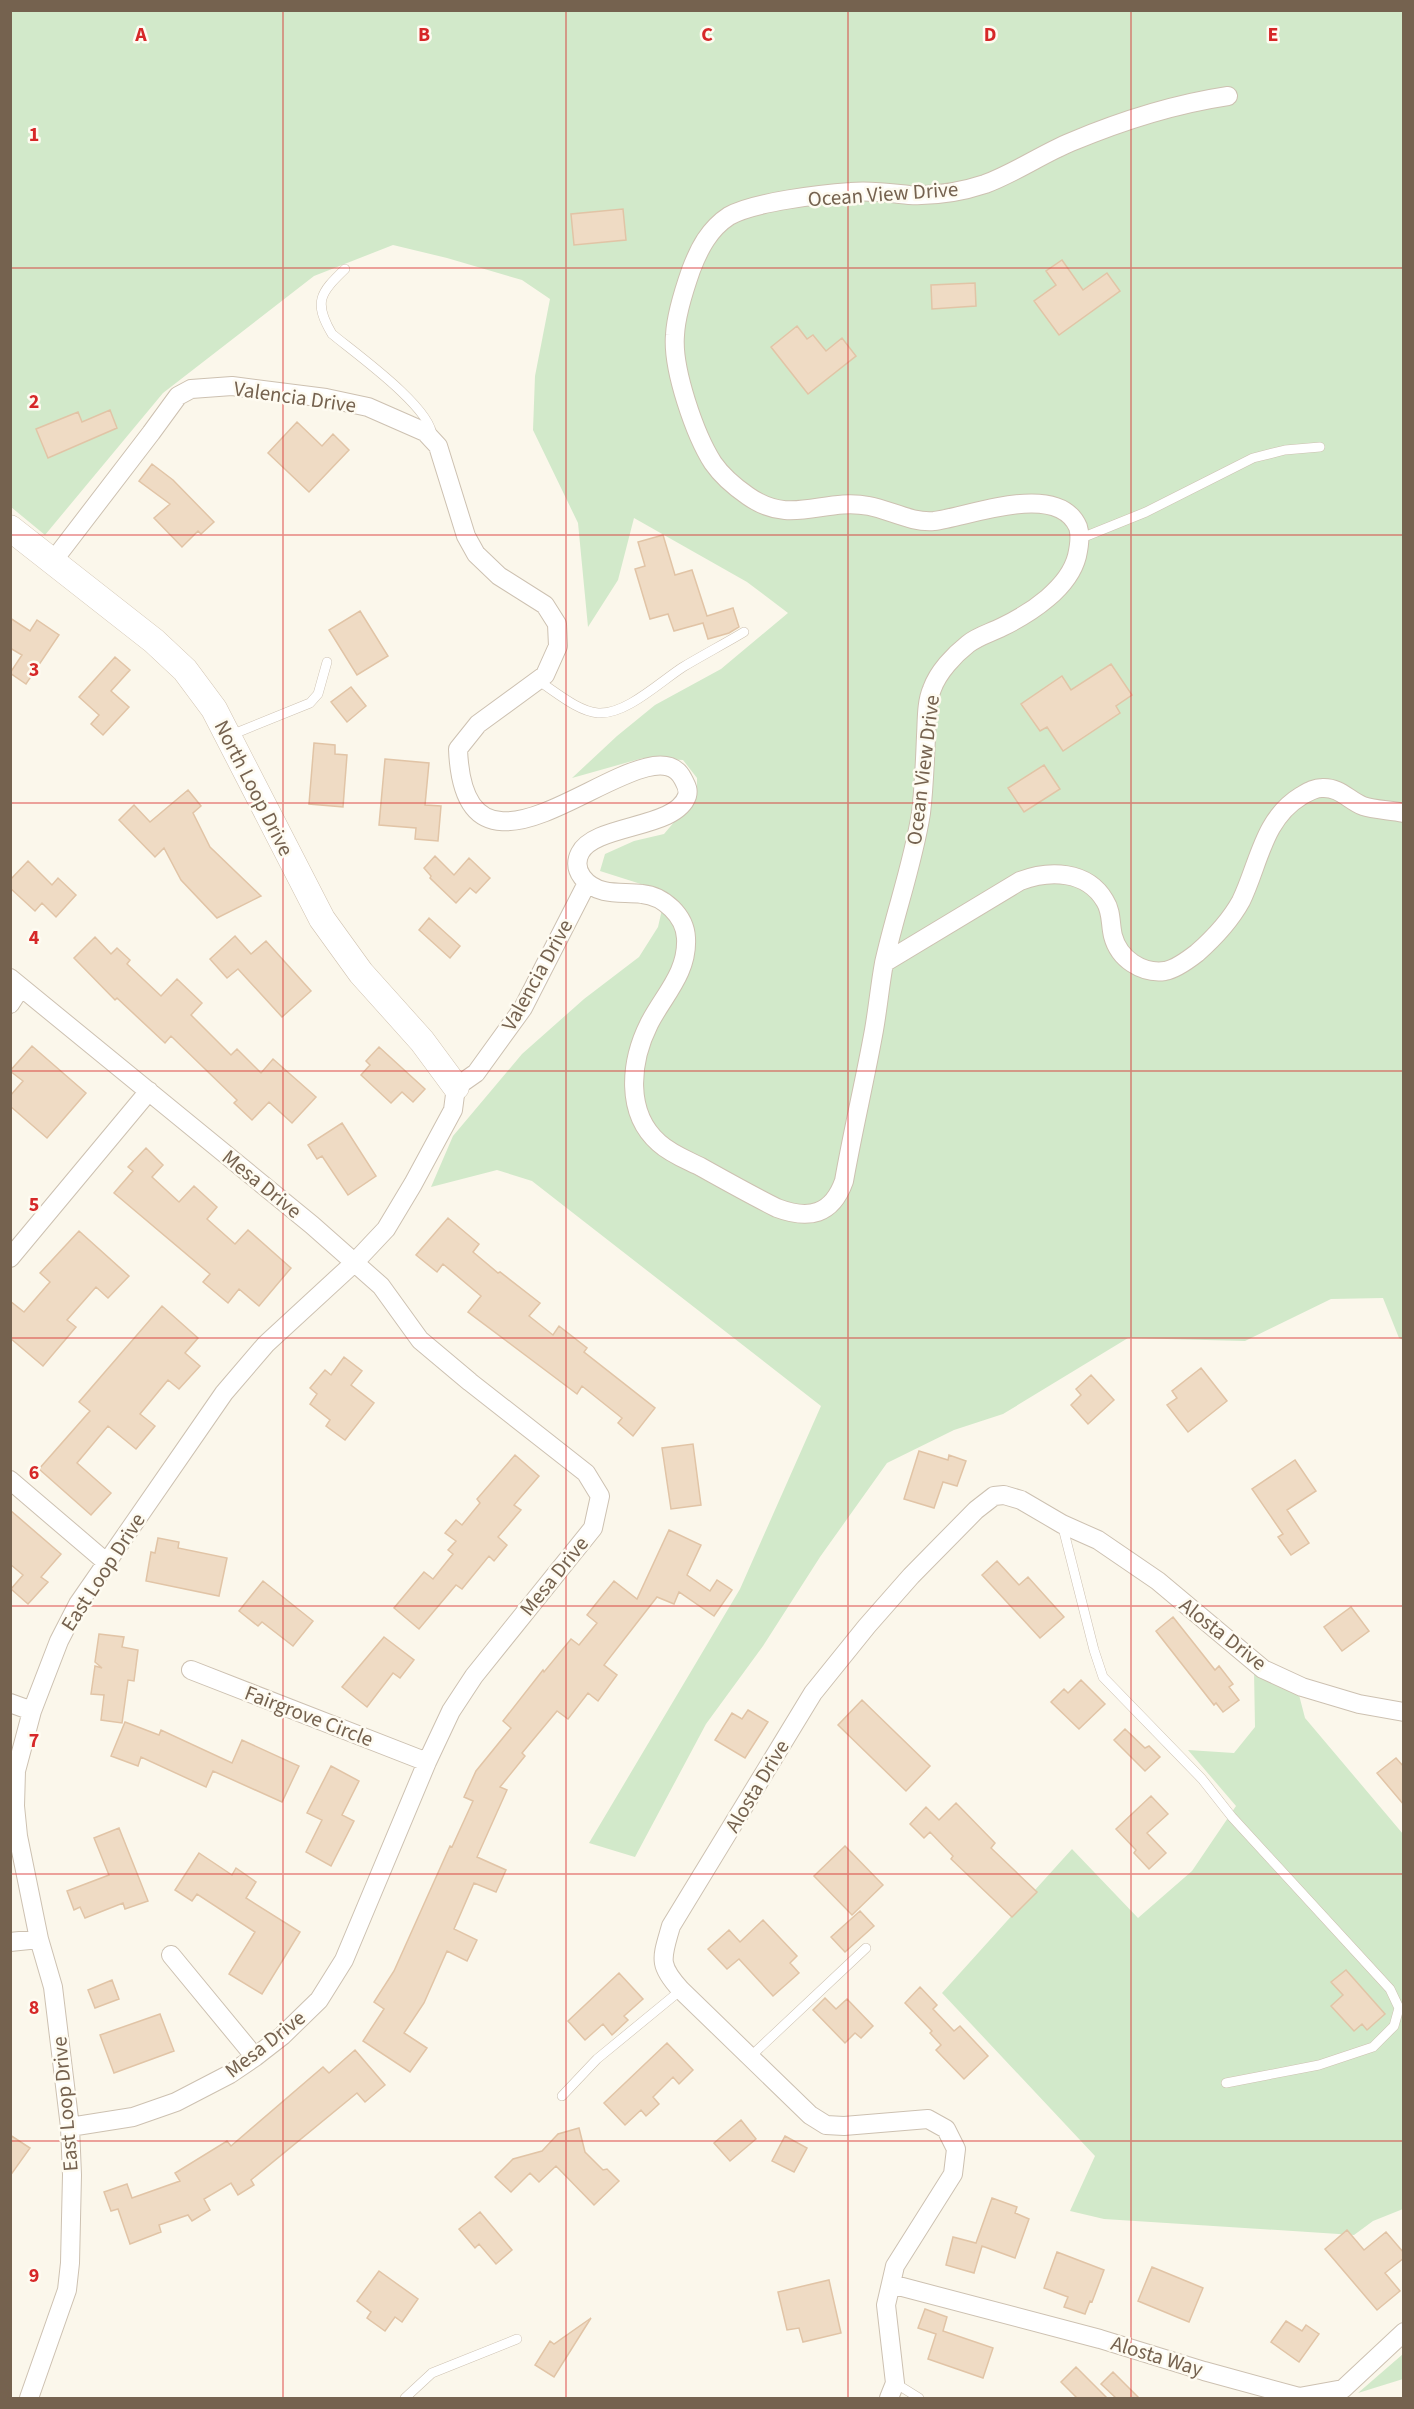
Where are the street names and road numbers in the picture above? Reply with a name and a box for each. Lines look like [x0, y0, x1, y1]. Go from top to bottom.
street label: Ocean View Drive [807, 174, 959, 214]
street label: Valencia Drive [232, 374, 358, 420]
street label: Ocean View Drive [899, 693, 947, 847]
street label: North Loop Drive [207, 715, 301, 861]
street label: Valencia Drive [494, 914, 580, 1036]
street label: Mesa Drive [216, 1143, 308, 1225]
street label: East Loop Drive [54, 1507, 152, 1637]
street label: Mesa Drive [513, 1530, 595, 1622]
street label: Alosta Drive [1173, 1590, 1273, 1678]
street label: Fairgrove Circle [240, 1678, 378, 1754]
street label: Alosta Drive [718, 1734, 796, 1838]
street label: Mesa Drive [218, 2003, 312, 2085]
street label: East Loop Drive [44, 2035, 86, 2173]
street label: Alosta Way [1107, 2328, 1207, 2384]

